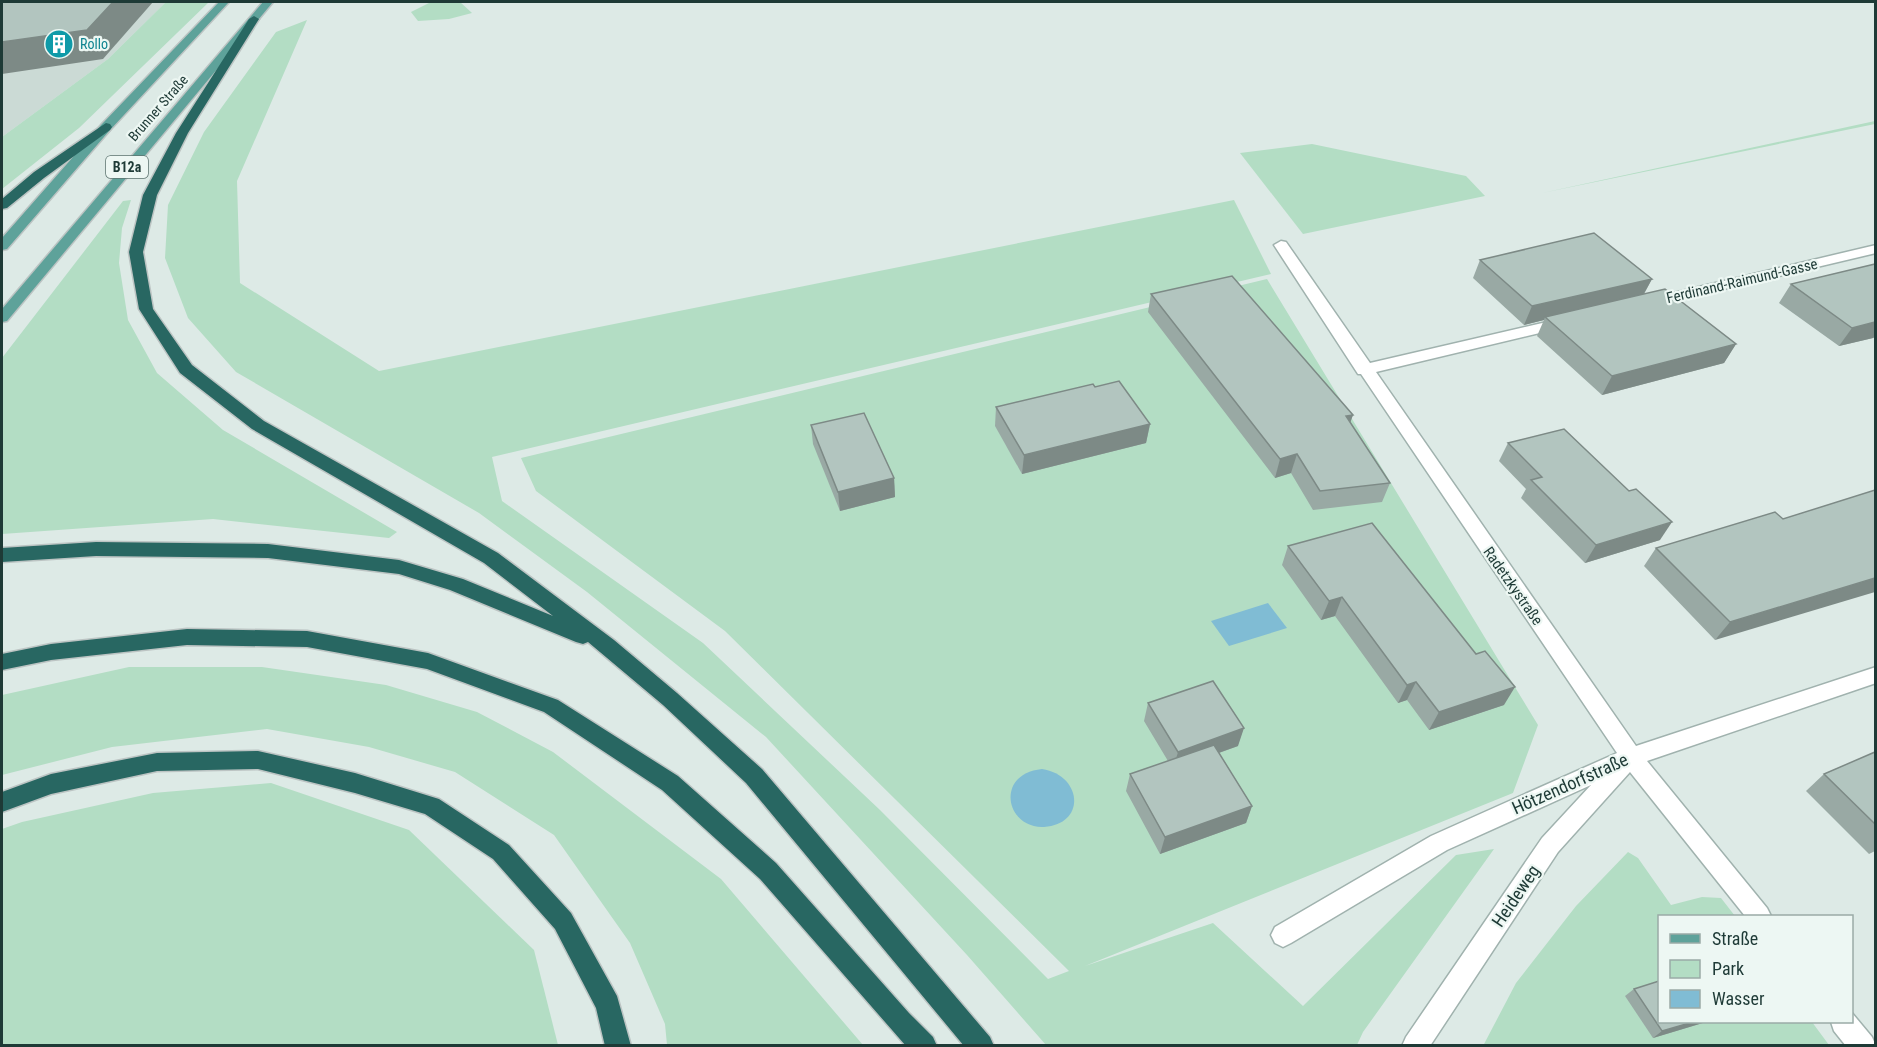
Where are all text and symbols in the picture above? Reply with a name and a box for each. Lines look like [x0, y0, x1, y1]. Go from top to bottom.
building icon: Rollo [43, 28, 75, 60]
place label: Rollo [80, 36, 108, 52]
street label: Brunner Straße [125, 71, 191, 144]
road number: B12a [106, 156, 148, 178]
street label: Ferdinand-Raimund-Gasse [1665, 255, 1819, 307]
street label: Radetzkystraße [1479, 543, 1547, 629]
street label: Hötzendorfstraße [1509, 749, 1631, 819]
street label: Heideweg [1487, 861, 1544, 931]
legend [1658, 915, 1853, 1023]
text: Straße [1712, 928, 1758, 949]
text: Park [1712, 958, 1744, 979]
text: Wasser [1712, 988, 1765, 1009]

